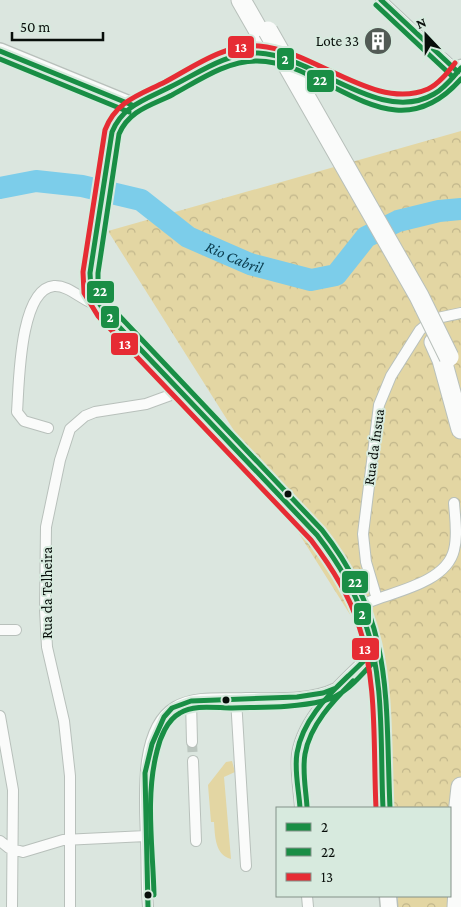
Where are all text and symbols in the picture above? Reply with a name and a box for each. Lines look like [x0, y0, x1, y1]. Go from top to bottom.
scale bar [12, 10, 104, 42]
north arrow [401, 10, 451, 60]
text: N [414, 14, 429, 32]
text: 50 m [20, 19, 50, 35]
building icon: Lote 33 [363, 26, 393, 56]
place label: Lote 33 [316, 33, 359, 49]
line badge: 13 [227, 35, 255, 59]
text: 13 [235, 39, 247, 55]
line badge: 2 [276, 47, 295, 71]
text: 2 [281, 51, 289, 67]
line badge: 22 [306, 69, 335, 93]
text: 22 [313, 72, 327, 88]
water label: Rio Cabril [203, 238, 266, 276]
line badge: 22 [86, 280, 115, 304]
text: 22 [93, 283, 107, 299]
line badge: 2 [100, 305, 120, 329]
text: 2 [106, 309, 114, 325]
line badge: 13 [110, 332, 139, 356]
text: 13 [119, 336, 131, 352]
street label: Rua da Ínsua [361, 408, 387, 486]
unlabelled marker [283, 489, 293, 499]
street label: Rua da Telheira [39, 547, 55, 639]
line badge: 22 [341, 570, 369, 594]
text: 22 [348, 574, 362, 590]
line badge: 2 [353, 602, 372, 626]
text: 2 [358, 606, 366, 622]
line badge: 13 [351, 637, 380, 661]
text: 13 [359, 641, 371, 657]
unlabelled marker [221, 695, 231, 705]
legend [276, 807, 451, 897]
text: 2 [321, 819, 328, 835]
text: 22 [321, 844, 335, 860]
text: 13 [321, 869, 333, 885]
unlabelled marker [143, 890, 153, 900]

